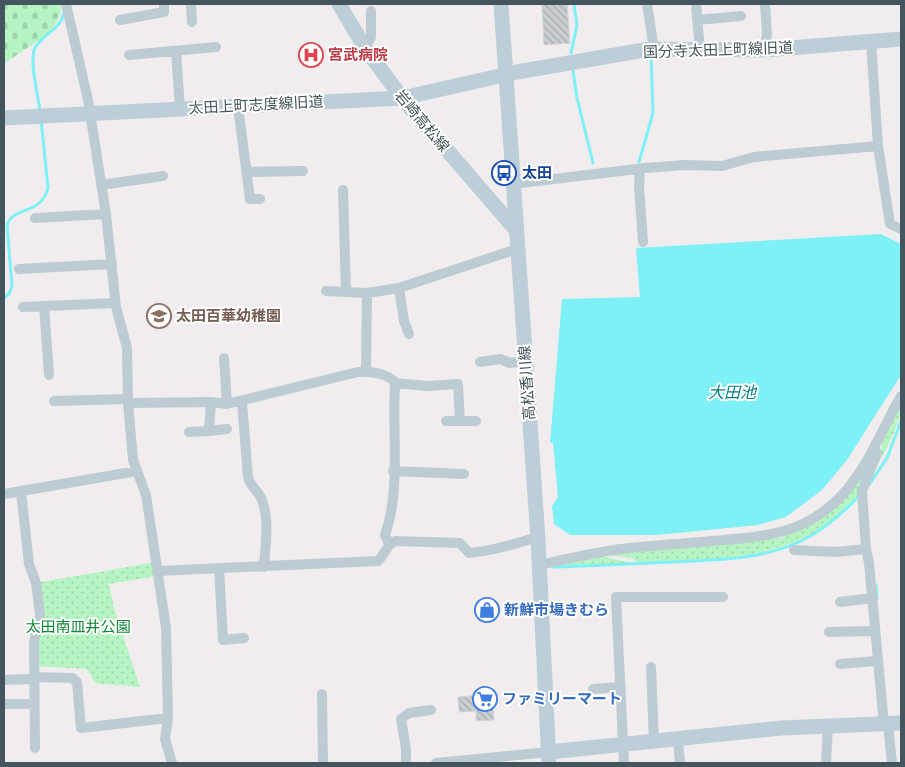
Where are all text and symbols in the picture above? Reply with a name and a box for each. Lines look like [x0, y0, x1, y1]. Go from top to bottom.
street label: 国分寺太田上町線旧道 [643, 38, 793, 62]
hospital icon: 宮武病院 [298, 42, 324, 68]
place label: 宮武病院 [328, 46, 388, 64]
street label: 岩崎高松線 [391, 86, 453, 156]
street label: 太田上町志度線旧道 [188, 92, 324, 118]
bus stop icon: 太田 [491, 160, 517, 186]
place label: 太田 [522, 164, 552, 182]
school or university icon: 太田百華幼稚園 [146, 303, 172, 329]
place label: 太田百華幼稚園 [176, 307, 281, 325]
street label: 高松香川線 [515, 345, 539, 421]
water label: 大田池 [708, 383, 758, 402]
shop icon: 新鮮市場きむら [474, 597, 500, 623]
place label: 新鮮市場きむら [504, 601, 609, 619]
park label: 太田南皿井公園 [25, 618, 131, 636]
supermarket icon: ファミリーマート [472, 686, 498, 712]
place label: ファミリーマート [502, 690, 622, 708]

